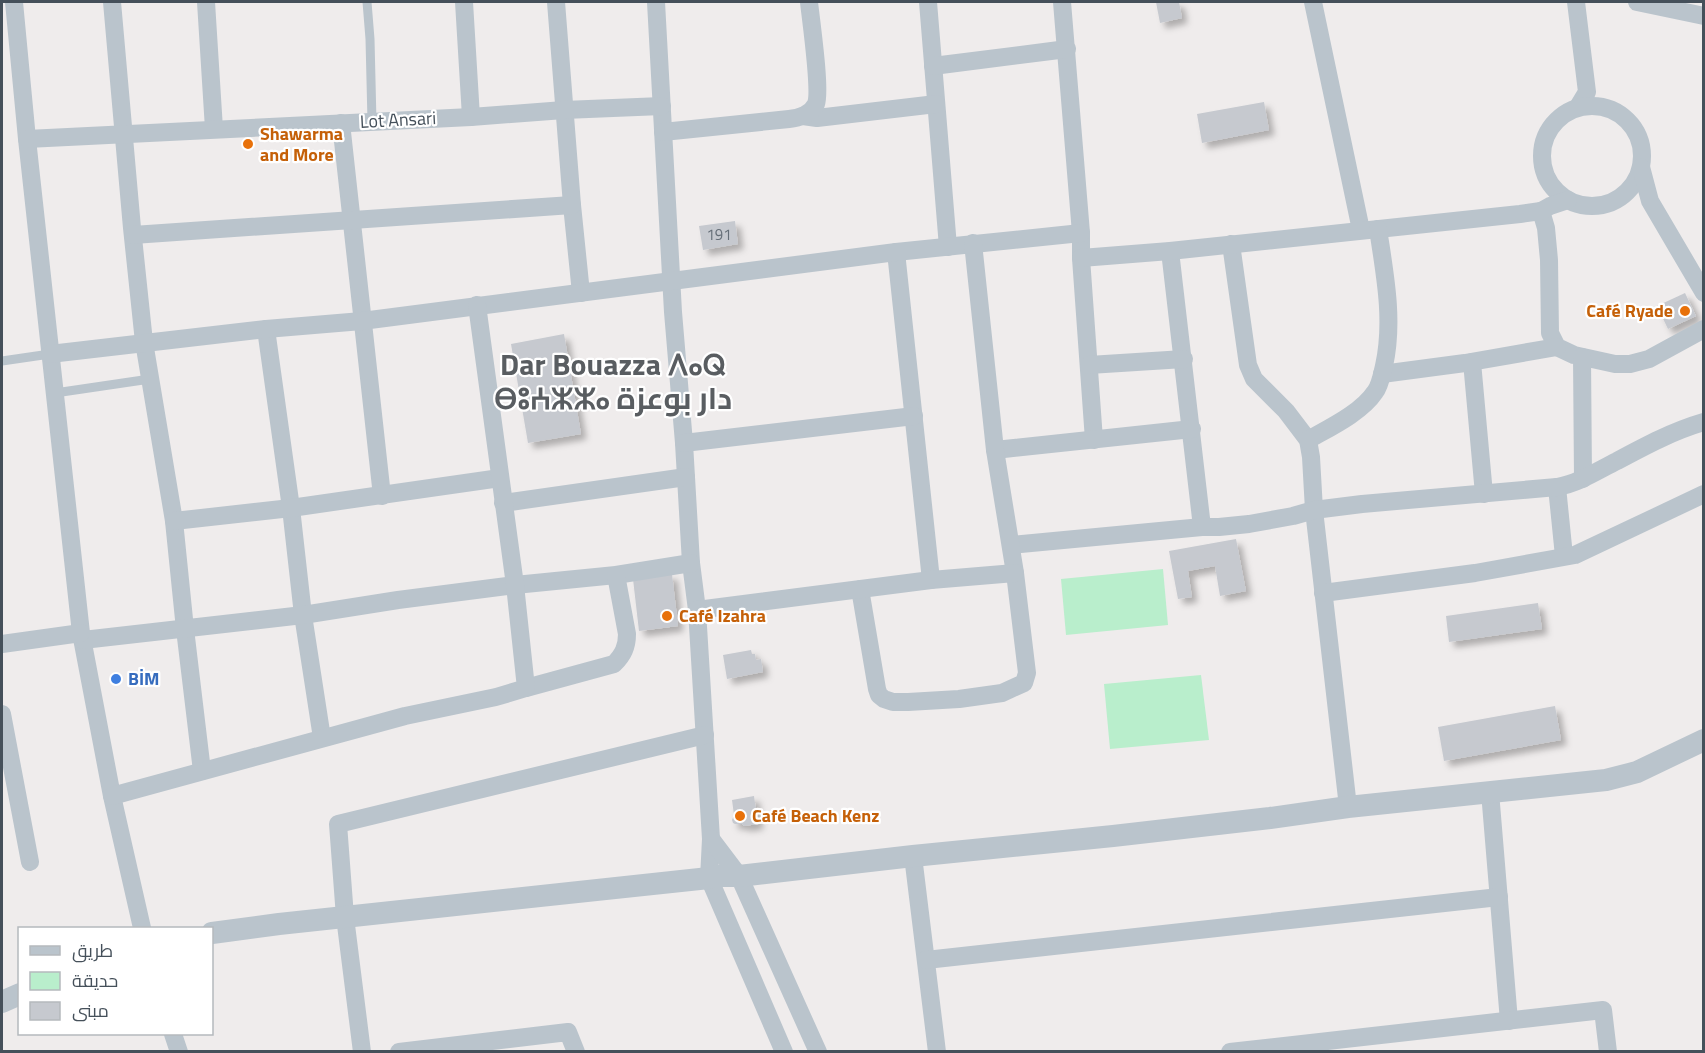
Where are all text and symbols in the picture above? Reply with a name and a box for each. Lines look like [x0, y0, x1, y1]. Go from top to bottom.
street label: Lot Ansari [359, 104, 437, 135]
place label: Shawarma and More [260, 120, 343, 168]
marker: Shawarma and More [241, 137, 255, 151]
house number: 191 [706, 223, 732, 246]
place label: Café Ryade [1586, 297, 1673, 324]
marker: Café Ryade [1678, 304, 1692, 318]
district label: Dar Bouazza ⴷⴰⵕ ⴱⵓⵄⵣⵣⴰ دار بوعزة [494, 341, 732, 421]
place label: Café Izahra [679, 602, 766, 629]
marker: Café Izahra [660, 609, 674, 623]
place label: BİM [128, 665, 160, 692]
marker: BİM [109, 672, 123, 686]
place label: Café Beach Kenz [752, 802, 879, 829]
marker: Café Beach Kenz [733, 809, 747, 823]
legend [18, 927, 213, 1035]
text: طريق [72, 937, 113, 964]
text: حديقة [72, 967, 118, 994]
text: مبنى [72, 997, 109, 1024]

